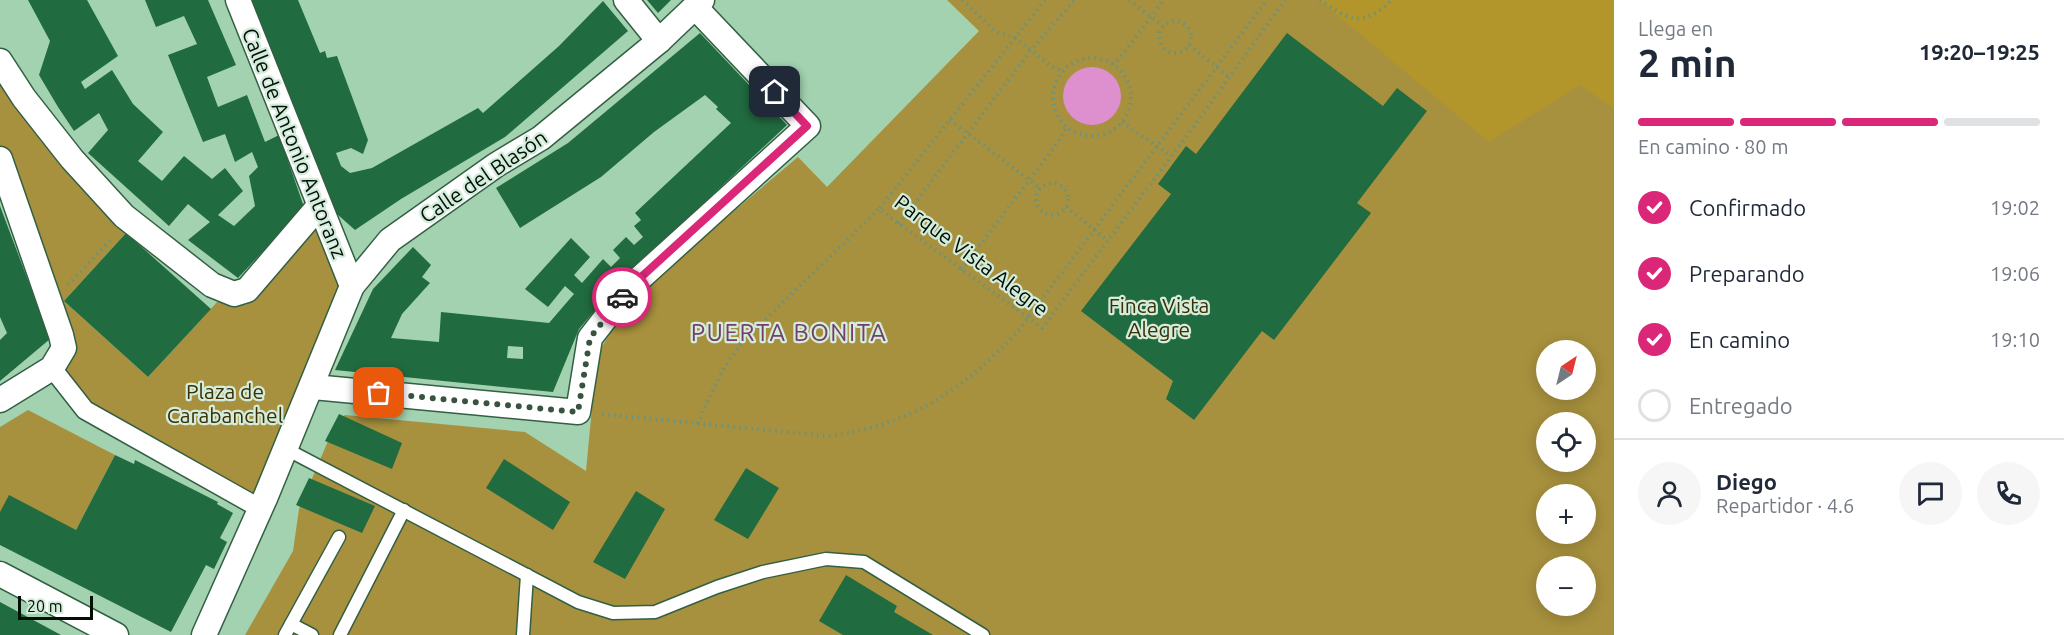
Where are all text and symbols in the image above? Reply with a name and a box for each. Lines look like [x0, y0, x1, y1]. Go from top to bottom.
text: Llega en [1638, 17, 1713, 40]
street label: Calle de Antonio Antoranz [238, 24, 352, 262]
text: 19:20–19:25 [1919, 39, 2040, 64]
text: 2 min [1638, 41, 1737, 84]
pin [749, 66, 800, 117]
icon: home [758, 75, 791, 108]
street label: Calle del Blasón [415, 125, 551, 227]
text: En camino · 80 m [1638, 135, 1788, 158]
street label: Parque Vista Alegre [890, 189, 1054, 321]
icon: check [1638, 191, 1671, 224]
text: Confirmado [1689, 195, 1806, 220]
text: 19:02 [1990, 196, 2040, 219]
icon: check [1638, 257, 1671, 290]
text: Preparando [1689, 261, 1805, 286]
text: 19:06 [1990, 262, 2040, 285]
courier [592, 267, 652, 327]
icon: car [606, 281, 639, 314]
park label: Finca Vista Alegre [1109, 293, 1209, 341]
district label: PUERTA BONITA [691, 319, 887, 346]
icon: check [1638, 323, 1671, 356]
text: En camino [1689, 327, 1790, 352]
text: 19:10 [1990, 328, 2040, 351]
north arrow [1536, 340, 1596, 400]
map controls [1536, 340, 1596, 616]
pin [353, 367, 404, 418]
icon: bag [362, 376, 395, 409]
park label: Plaza de Carabanchel [167, 379, 283, 427]
text: Entregado [1689, 393, 1793, 418]
button: locate [1536, 412, 1596, 472]
button: person [1638, 462, 1701, 525]
button: chat [1899, 462, 1962, 525]
button: phone [1977, 462, 2040, 525]
text: Diego [1716, 469, 1777, 494]
button: + [1536, 484, 1596, 544]
text: Repartidor · 4.6 [1716, 494, 1854, 517]
button: − [1536, 556, 1596, 616]
scale bar [18, 593, 93, 620]
text: 20 m [27, 597, 63, 615]

